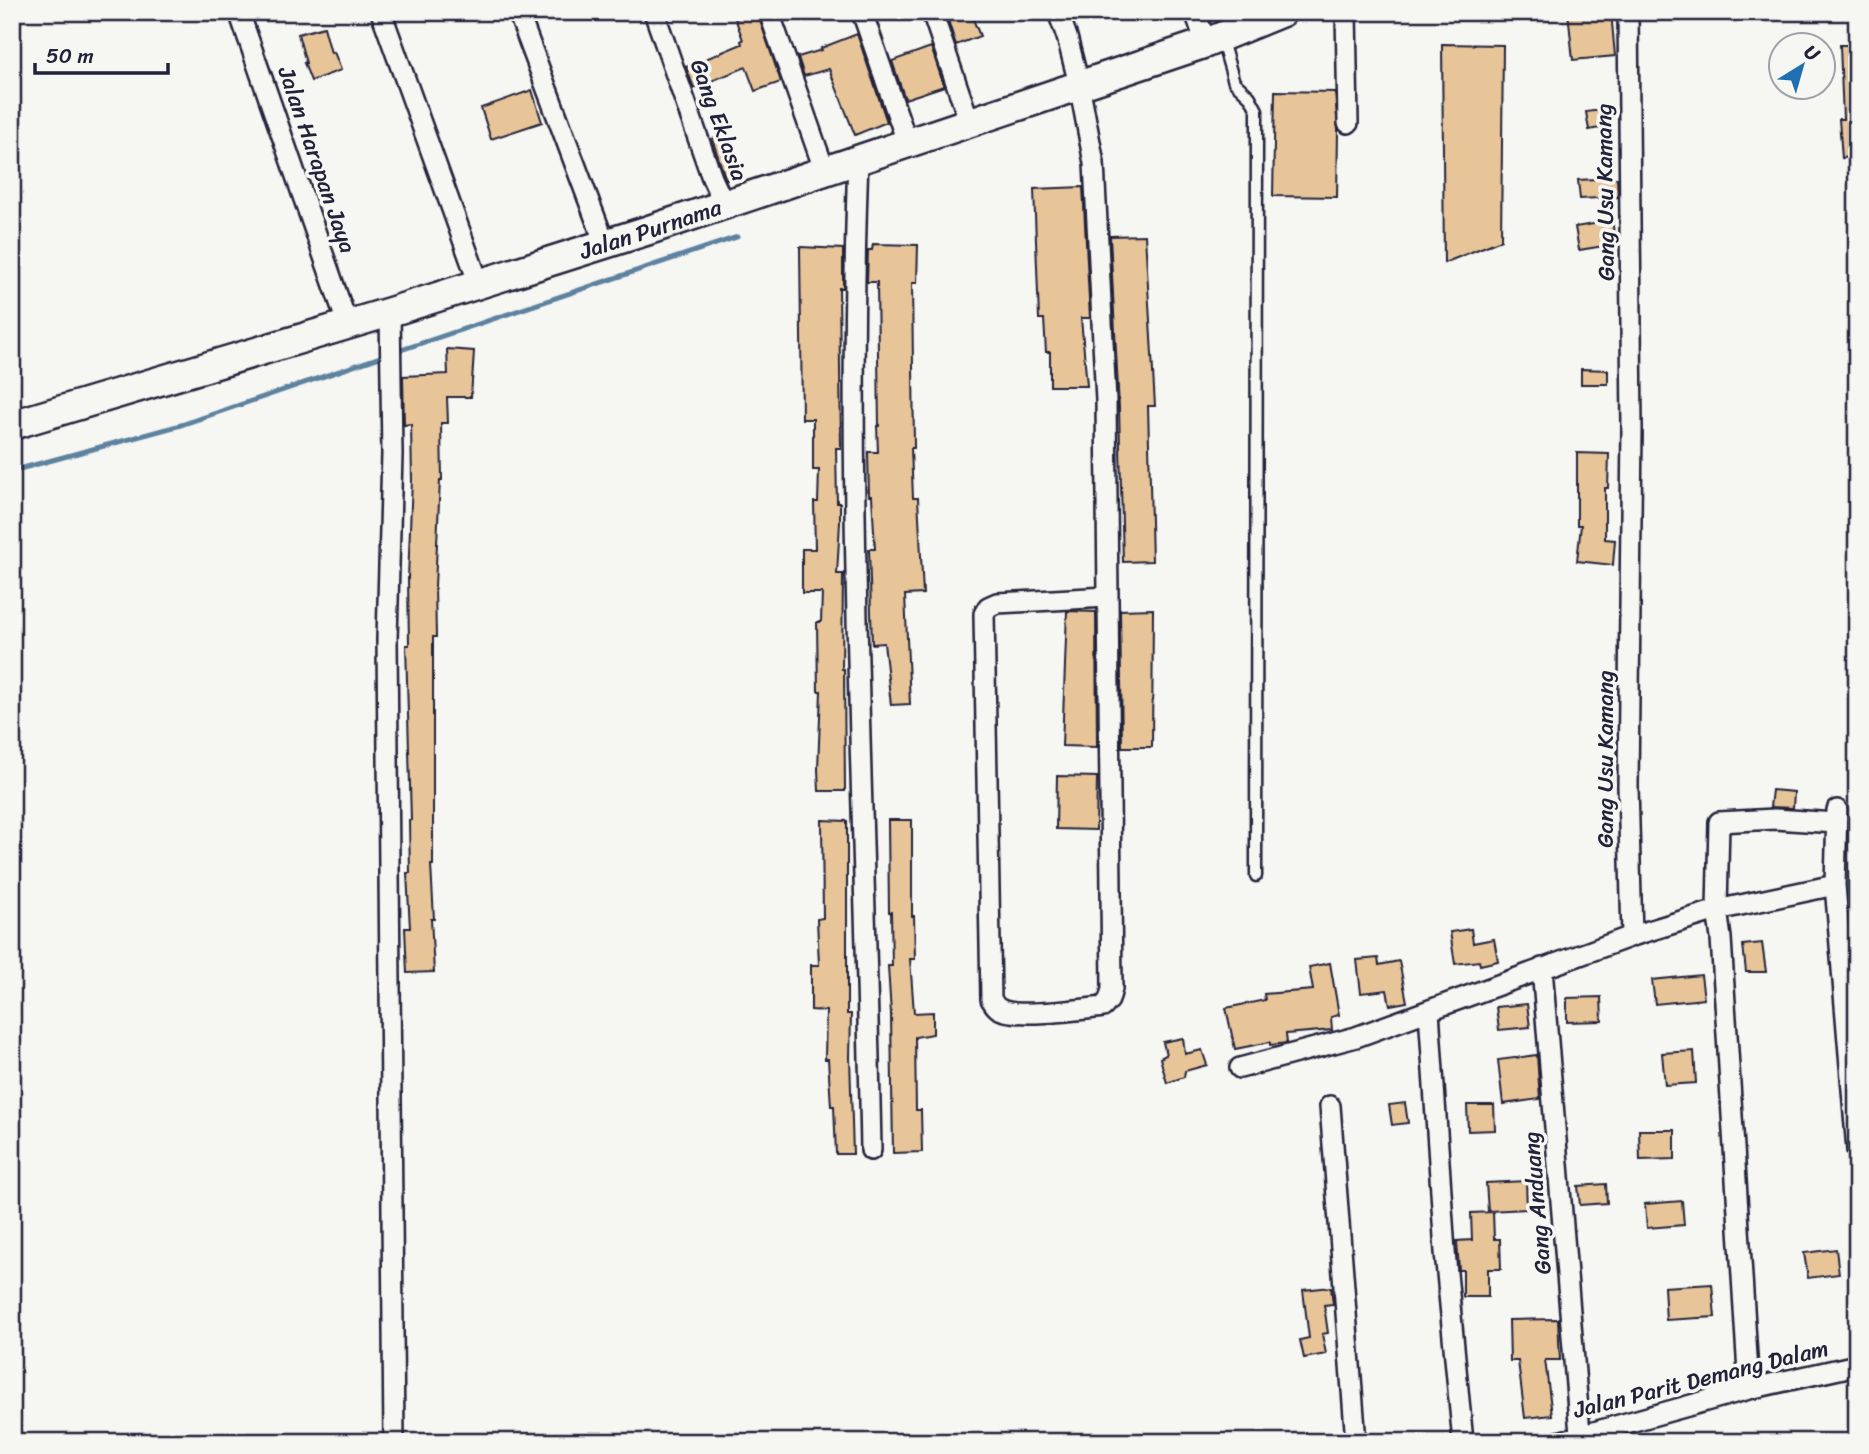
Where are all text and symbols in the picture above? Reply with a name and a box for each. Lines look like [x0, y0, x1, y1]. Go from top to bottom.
scale bar [35, 32, 168, 76]
north arrow [1768, 32, 1838, 102]
text: U [1797, 36, 1828, 71]
text: 50 m [46, 37, 94, 75]
street label: Gang Eklasia [678, 53, 760, 187]
street label: Jalan Harapan Jaya [265, 60, 368, 259]
street label: Gang Usu Kamang [1583, 103, 1627, 281]
street label: Jalan Purnama [573, 186, 727, 272]
street label: Gang Usu Kamang [1585, 670, 1626, 848]
street label: Gang Anduang [1510, 1130, 1564, 1276]
street label: Jalan Parit Demang Dalam [1568, 1327, 1833, 1431]

